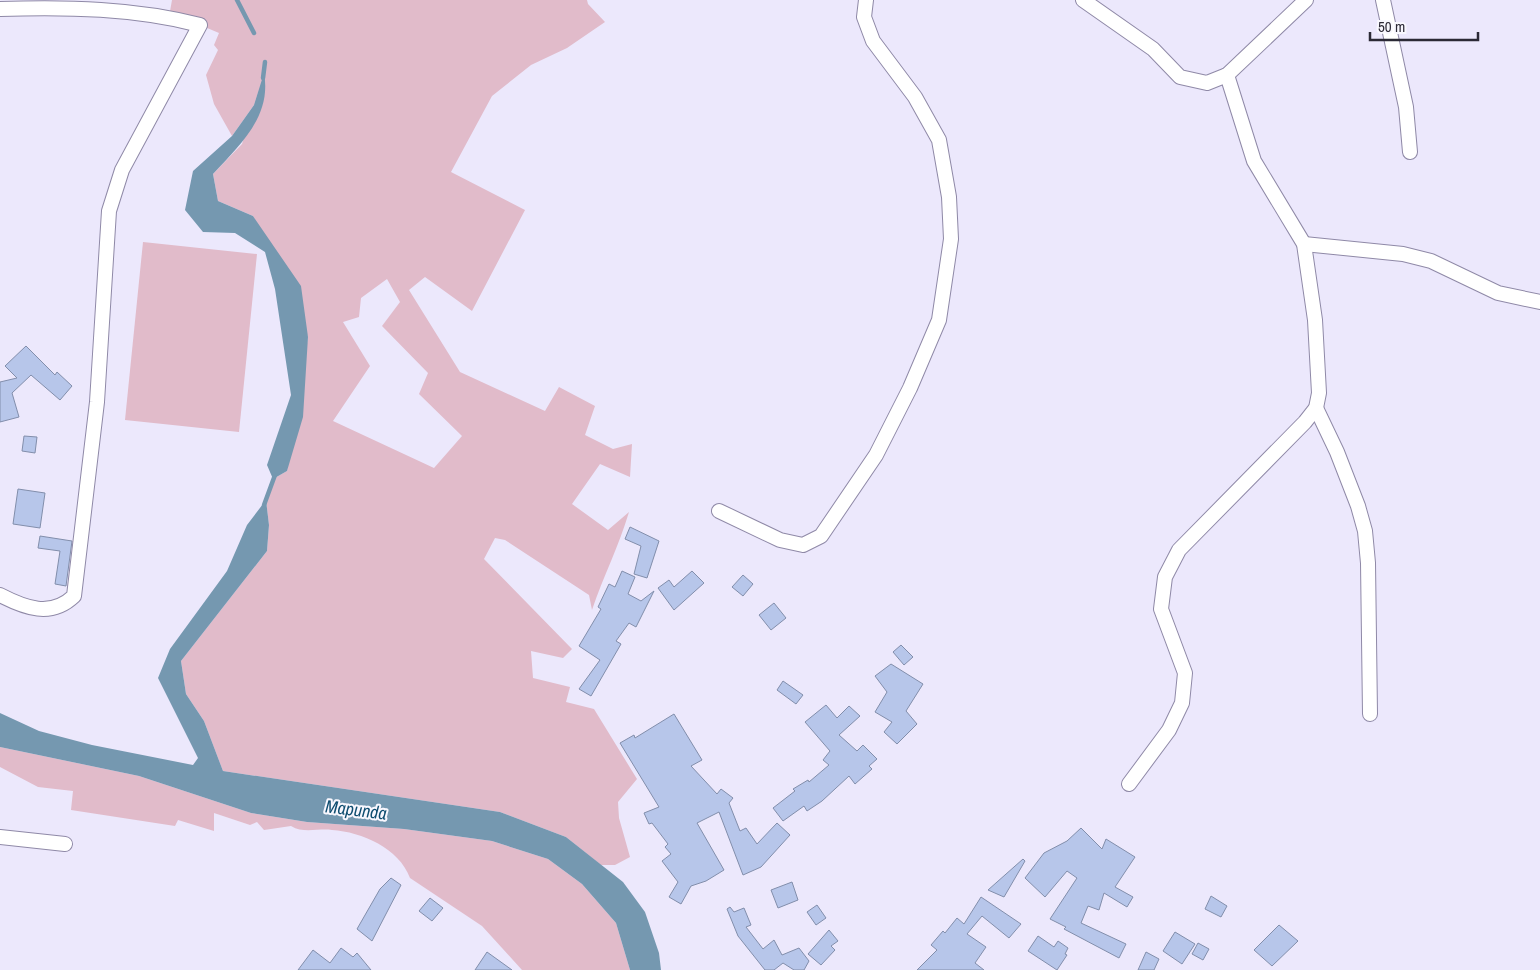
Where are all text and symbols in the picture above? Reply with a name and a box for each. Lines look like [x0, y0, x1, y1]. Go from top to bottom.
scale bar [1370, 10, 1478, 42]
text: 50 m [1378, 16, 1405, 37]
water label: Mapunda [324, 793, 388, 826]

